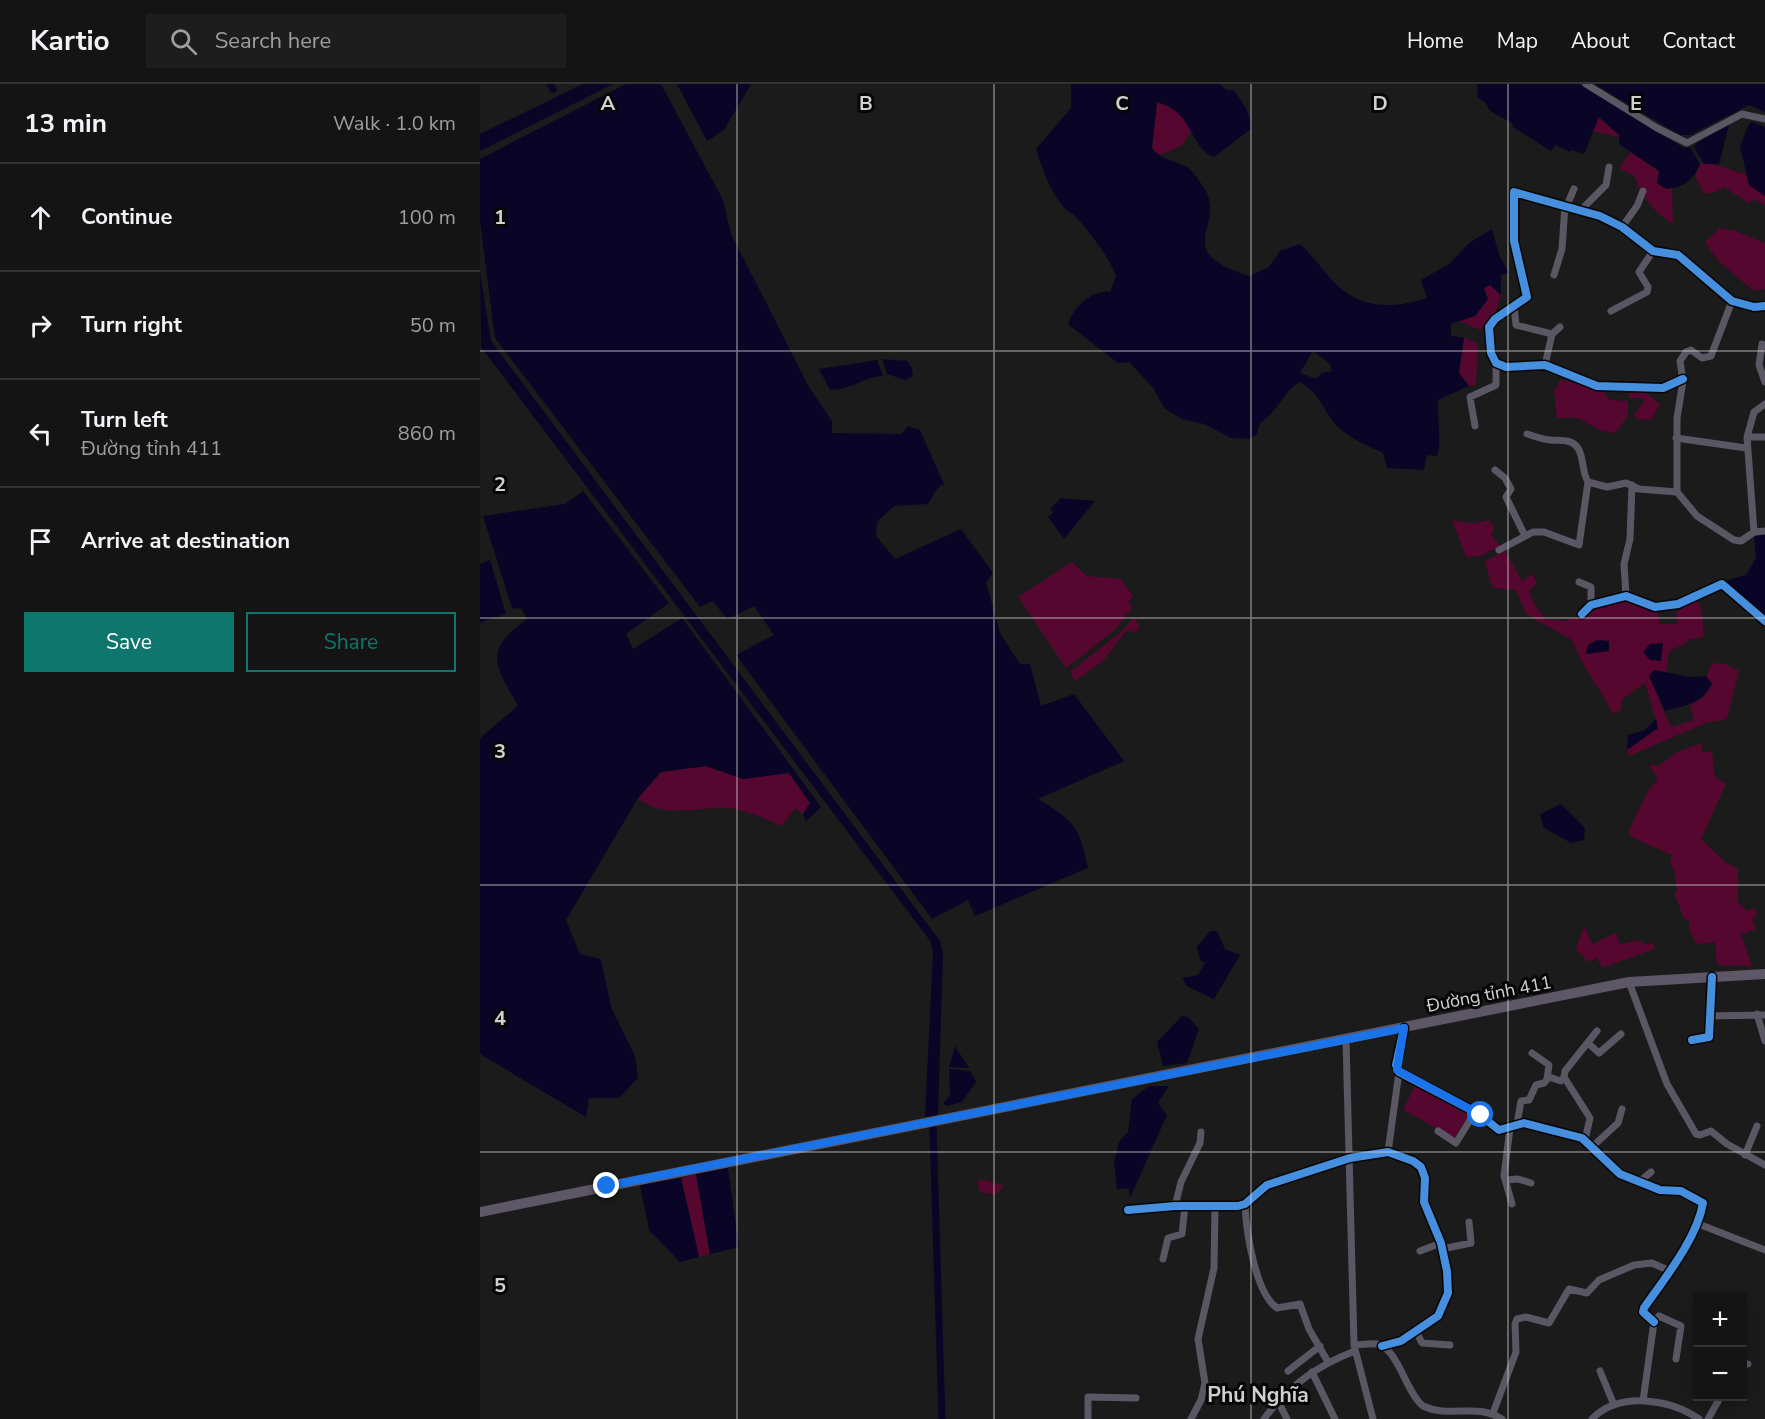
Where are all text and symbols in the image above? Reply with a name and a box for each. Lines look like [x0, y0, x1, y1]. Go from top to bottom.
search box [146, 14, 566, 68]
text: Kartio [30, 22, 110, 60]
icon: search [167, 25, 200, 58]
text: Search here [215, 26, 331, 56]
text: Home [1407, 27, 1464, 55]
text: Map [1497, 27, 1538, 55]
text: About [1571, 27, 1629, 55]
text: Contact [1662, 27, 1735, 55]
text: A [601, 90, 616, 117]
text: B [859, 90, 873, 117]
text: C [1115, 90, 1129, 117]
text: D [1372, 90, 1388, 117]
text: E [1630, 90, 1642, 117]
text: 13 min [24, 106, 107, 141]
text: Walk · 1.0 km [333, 110, 456, 137]
icon: ahead [24, 201, 57, 234]
text: Continue [81, 202, 172, 232]
text: 100 m [398, 204, 456, 231]
text: 1 [494, 204, 506, 231]
icon: right [24, 309, 57, 342]
text: Turn right [81, 310, 182, 340]
text: 50 m [410, 312, 456, 339]
text: Turn left [81, 405, 168, 435]
icon: left [24, 417, 57, 450]
text: 860 m [398, 420, 456, 447]
text: Đường tỉnh 411 [81, 435, 222, 462]
text: 2 [494, 471, 506, 498]
icon: arrive [24, 525, 57, 558]
text: Arrive at destination [81, 526, 290, 556]
button: Save [24, 612, 234, 672]
button: Share [246, 612, 456, 672]
text: 3 [494, 738, 506, 765]
street label: Đường tỉnh 411 [1423, 970, 1554, 1018]
text: 4 [494, 1005, 506, 1032]
route start [1467, 1101, 1493, 1127]
route end [593, 1172, 619, 1198]
text: 5 [494, 1272, 506, 1299]
map controls [1693, 1293, 1747, 1401]
button: + [1693, 1293, 1747, 1347]
button: − [1693, 1347, 1747, 1401]
district label: Phú Nghĩa [1207, 1381, 1309, 1409]

